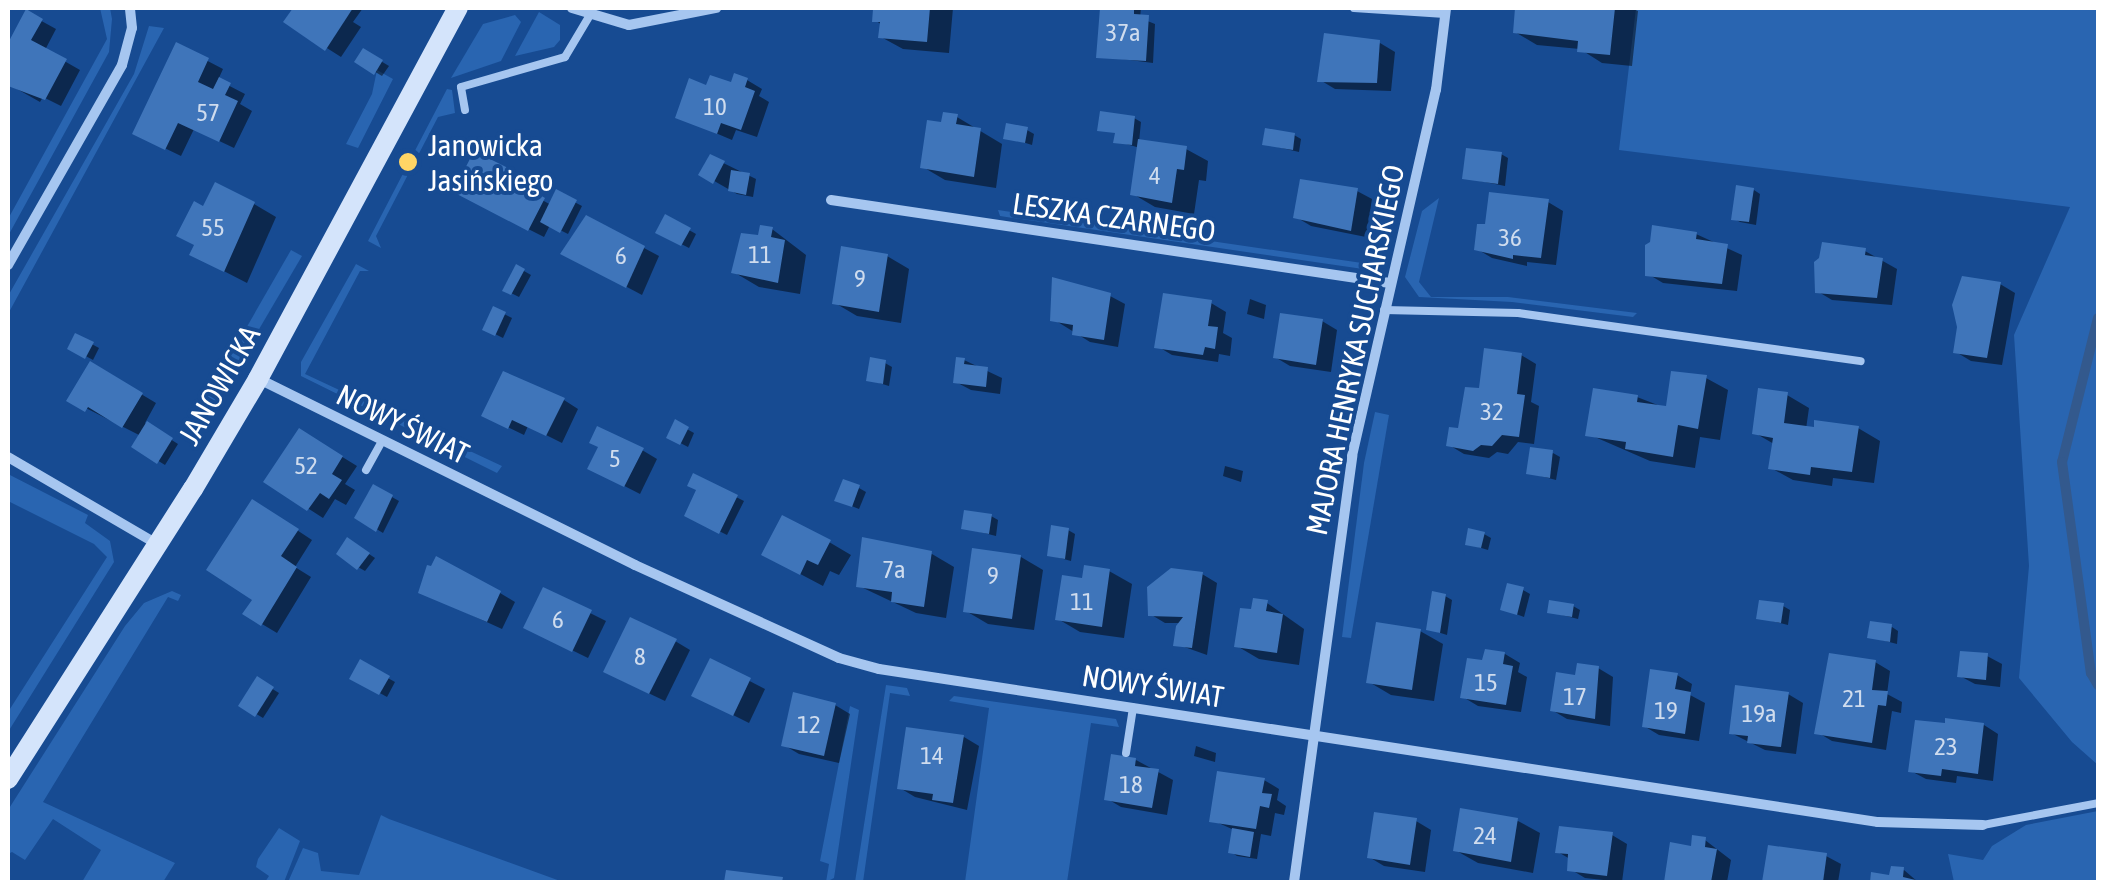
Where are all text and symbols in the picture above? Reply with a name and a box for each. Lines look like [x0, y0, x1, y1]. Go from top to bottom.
house number: 37a [1105, 17, 1141, 47]
house number: 10 [703, 91, 727, 121]
house number: 57 [196, 97, 220, 127]
place label: Janowicka Jasińskiego [428, 127, 553, 198]
marker: Janowicka Jasińskiego [397, 151, 419, 173]
house number: 4 [1149, 160, 1161, 190]
street label: MAJORA HENRYKA SUCHARSKIEGO [1298, 162, 1412, 538]
street label: LESZKA CZARNEGO [1010, 185, 1218, 249]
house number: 55 [201, 212, 225, 242]
house number: 36 [1498, 222, 1522, 252]
house number: 11 [748, 239, 772, 269]
house number: 6 [615, 240, 627, 270]
house number: 9 [854, 263, 866, 293]
street label: JANOWICKA [171, 319, 267, 451]
street label: NOWY ŚWIAT [331, 377, 475, 471]
house number: 32 [1480, 396, 1504, 426]
house number: 5 [609, 443, 621, 473]
house number: 52 [294, 450, 318, 480]
house number: 7a [882, 554, 906, 584]
house number: 9 [987, 560, 999, 590]
house number: 11 [1070, 586, 1094, 616]
house number: 6 [552, 604, 564, 634]
house number: 8 [634, 641, 646, 671]
street label: NOWY ŚWIAT [1080, 657, 1226, 715]
house number: 15 [1474, 667, 1498, 697]
house number: 17 [1563, 681, 1587, 711]
house number: 21 [1842, 683, 1866, 713]
house number: 19 [1654, 695, 1678, 725]
house number: 19a [1741, 698, 1777, 728]
house number: 12 [797, 709, 821, 739]
house number: 23 [1934, 731, 1958, 761]
house number: 14 [920, 740, 944, 770]
house number: 18 [1119, 769, 1143, 799]
house number: 24 [1473, 820, 1497, 850]

